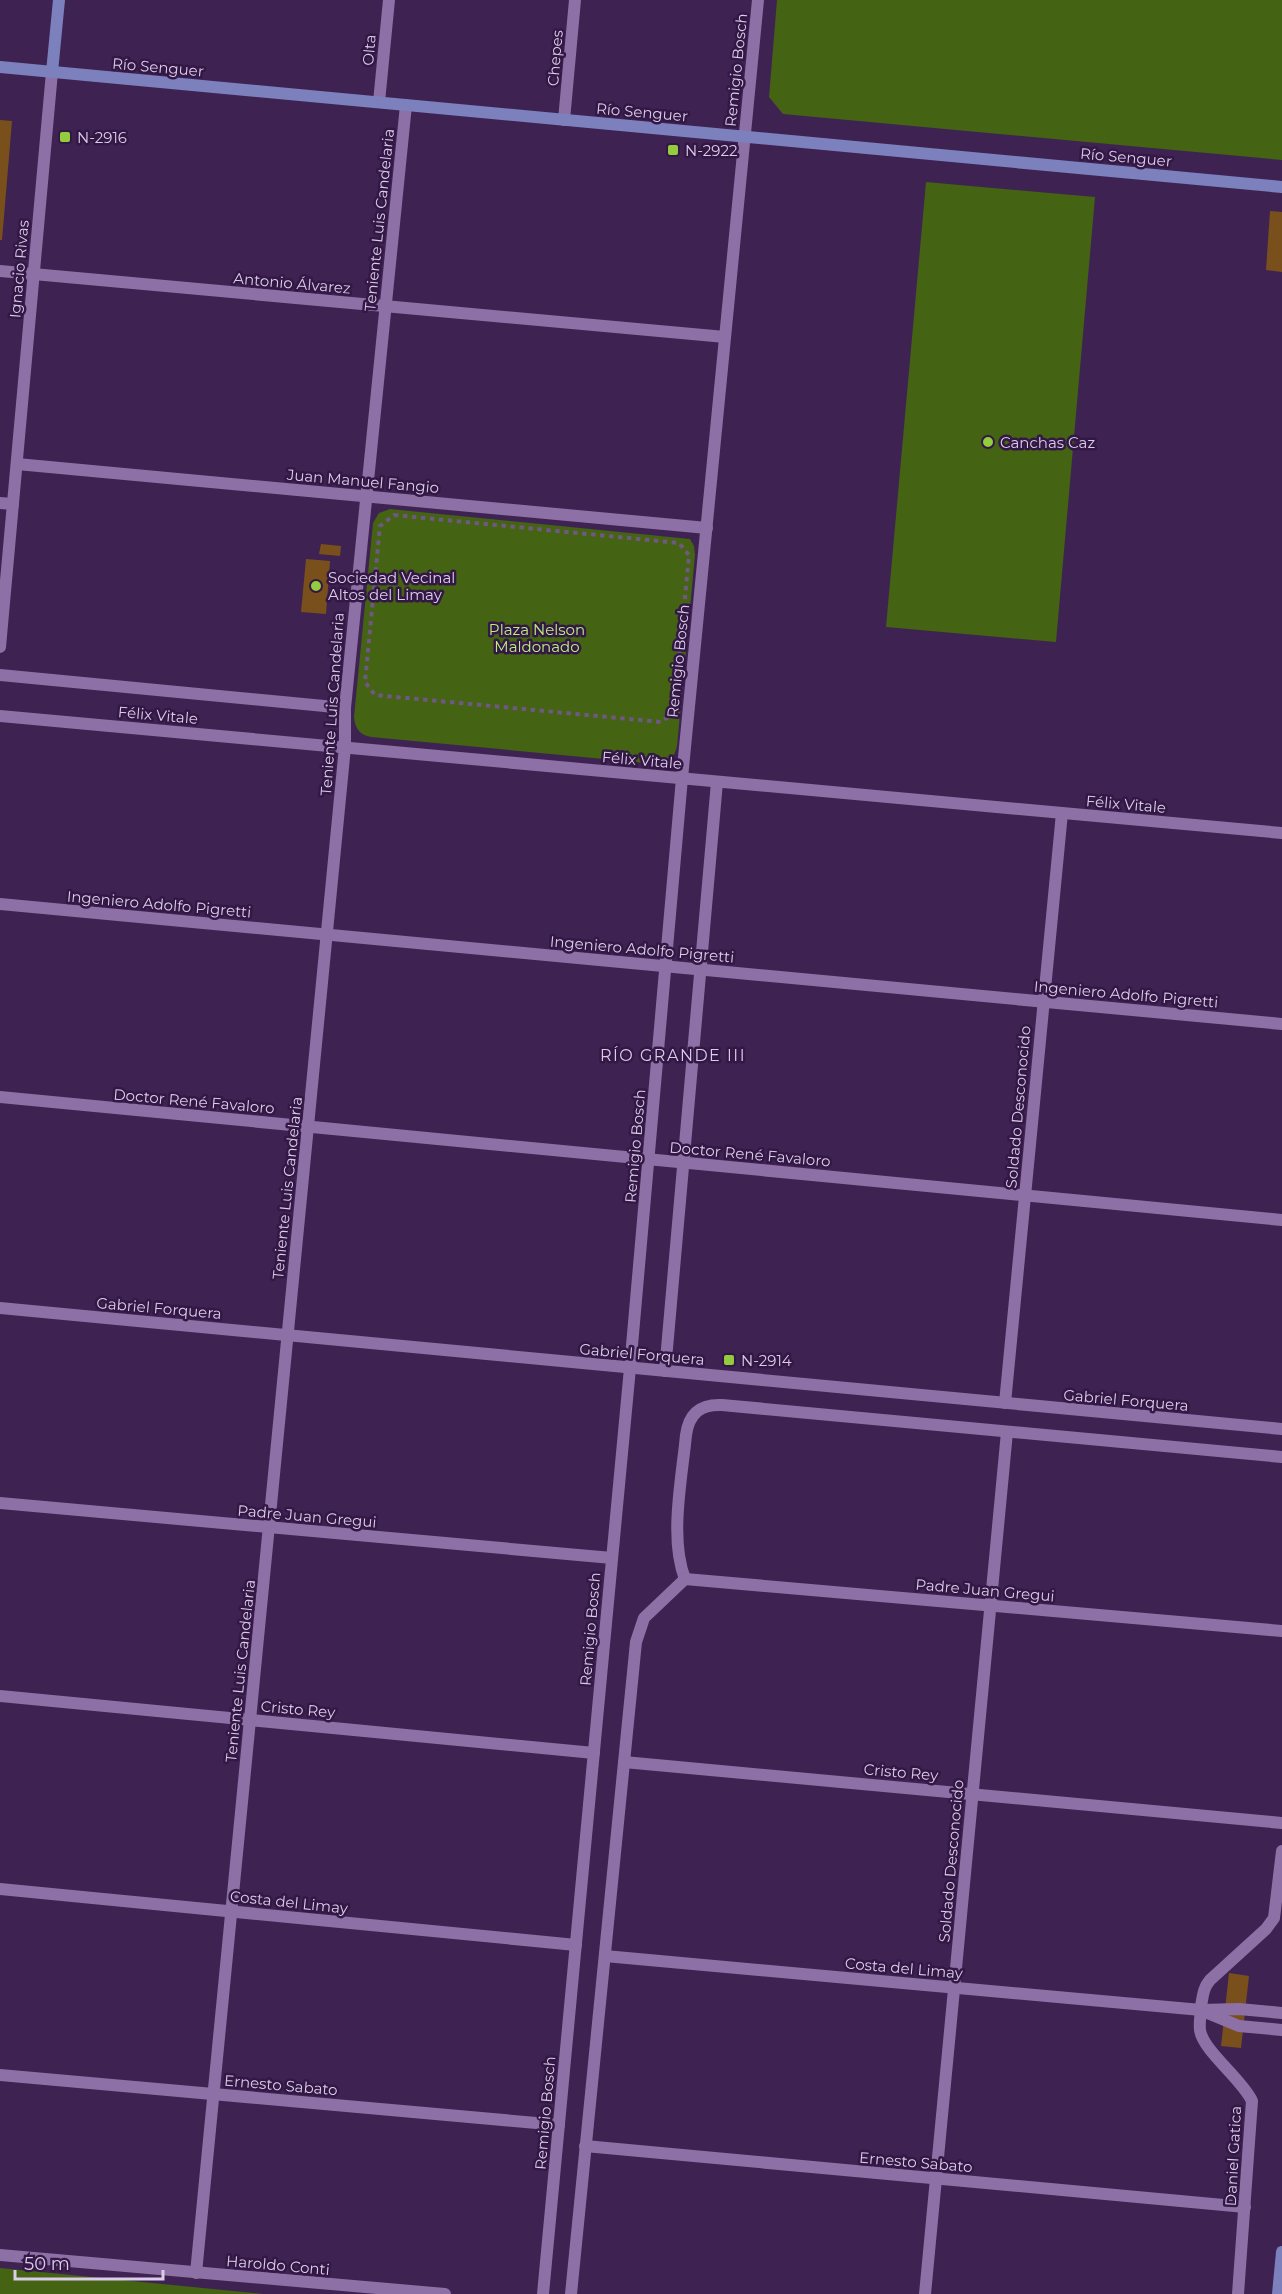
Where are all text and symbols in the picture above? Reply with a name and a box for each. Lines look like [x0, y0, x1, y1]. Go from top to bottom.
street label: Remigio Bosch [721, 12, 751, 128]
street label: Chepes [543, 29, 567, 87]
street label: Olta [358, 34, 380, 66]
street label: Río Senguer [111, 54, 205, 80]
street label: Río Senguer [595, 99, 689, 125]
place label: N-2916 [77, 128, 127, 147]
street label: Teniente Luis Candelaria [360, 128, 398, 312]
marker: N-2916 [58, 130, 72, 144]
place label: N-2922 [685, 141, 737, 160]
marker: N-2922 [666, 143, 680, 157]
street label: Río Senguer [1079, 144, 1173, 170]
street label: Ignacio Rivas [5, 219, 33, 319]
street label: Antonio Álvarez [233, 268, 352, 298]
place label: Canchas Caz [1000, 433, 1095, 452]
marker: Canchas Caz [981, 435, 995, 449]
street label: Juan Manuel Fangio [285, 465, 440, 497]
place label: Sociedad Vecinal Altos del Limay [328, 568, 455, 604]
marker: Sociedad Vecinal Altos del Limay [309, 579, 323, 593]
street label: Remigio Bosch [663, 603, 693, 719]
street label: Teniente Luis Candelaria [316, 612, 348, 796]
park label: Plaza Nelson Maldonado [489, 620, 585, 656]
street label: Félix Vitale [117, 702, 199, 728]
street label: Félix Vitale [601, 747, 683, 773]
street label: Félix Vitale [1085, 791, 1167, 817]
street label: Ingeniero Adolfo Pigretti [66, 886, 252, 922]
street label: Ingeniero Adolfo Pigretti [549, 931, 735, 967]
street label: Ingeniero Adolfo Pigretti [1033, 976, 1219, 1012]
street label: Soldado Desconocido [1001, 1025, 1035, 1189]
district label: RÍO GRANDE III [600, 1046, 746, 1065]
street label: Doctor René Favaloro [113, 1084, 275, 1118]
street label: Remigio Bosch [621, 1088, 649, 1204]
street label: Teniente Luis Candelaria [268, 1096, 306, 1280]
street label: Doctor René Favaloro [669, 1137, 831, 1171]
street label: Gabriel Forquera [96, 1293, 222, 1323]
street label: Gabriel Forquera [579, 1339, 705, 1369]
place label: N-2914 [741, 1351, 792, 1370]
marker: N-2914 [722, 1353, 736, 1367]
street label: Gabriel Forquera [1063, 1385, 1189, 1415]
street label: Padre Juan Gregui [237, 1500, 377, 1532]
street label: Remigio Bosch [576, 1571, 604, 1687]
street label: Padre Juan Gregui [915, 1574, 1055, 1606]
street label: Teniente Luis Candelaria [221, 1579, 259, 1763]
street label: Cristo Rey [260, 1696, 337, 1722]
street label: Cristo Rey [863, 1759, 940, 1785]
street label: Soldado Desconocido [934, 1779, 968, 1943]
street label: Costa del Limay [229, 1886, 350, 1918]
street label: Costa del Limay [844, 1953, 965, 1983]
street label: Remigio Bosch [531, 2055, 559, 2171]
street label: Ernesto Sabato [223, 2071, 339, 2099]
street label: Daniel Gatica [1221, 2105, 1245, 2207]
street label: Ernesto Sabato [858, 2148, 974, 2176]
scale bar [15, 2243, 164, 2281]
street label: Haroldo Conti [225, 2251, 331, 2279]
text: 50 m [24, 2253, 70, 2275]

